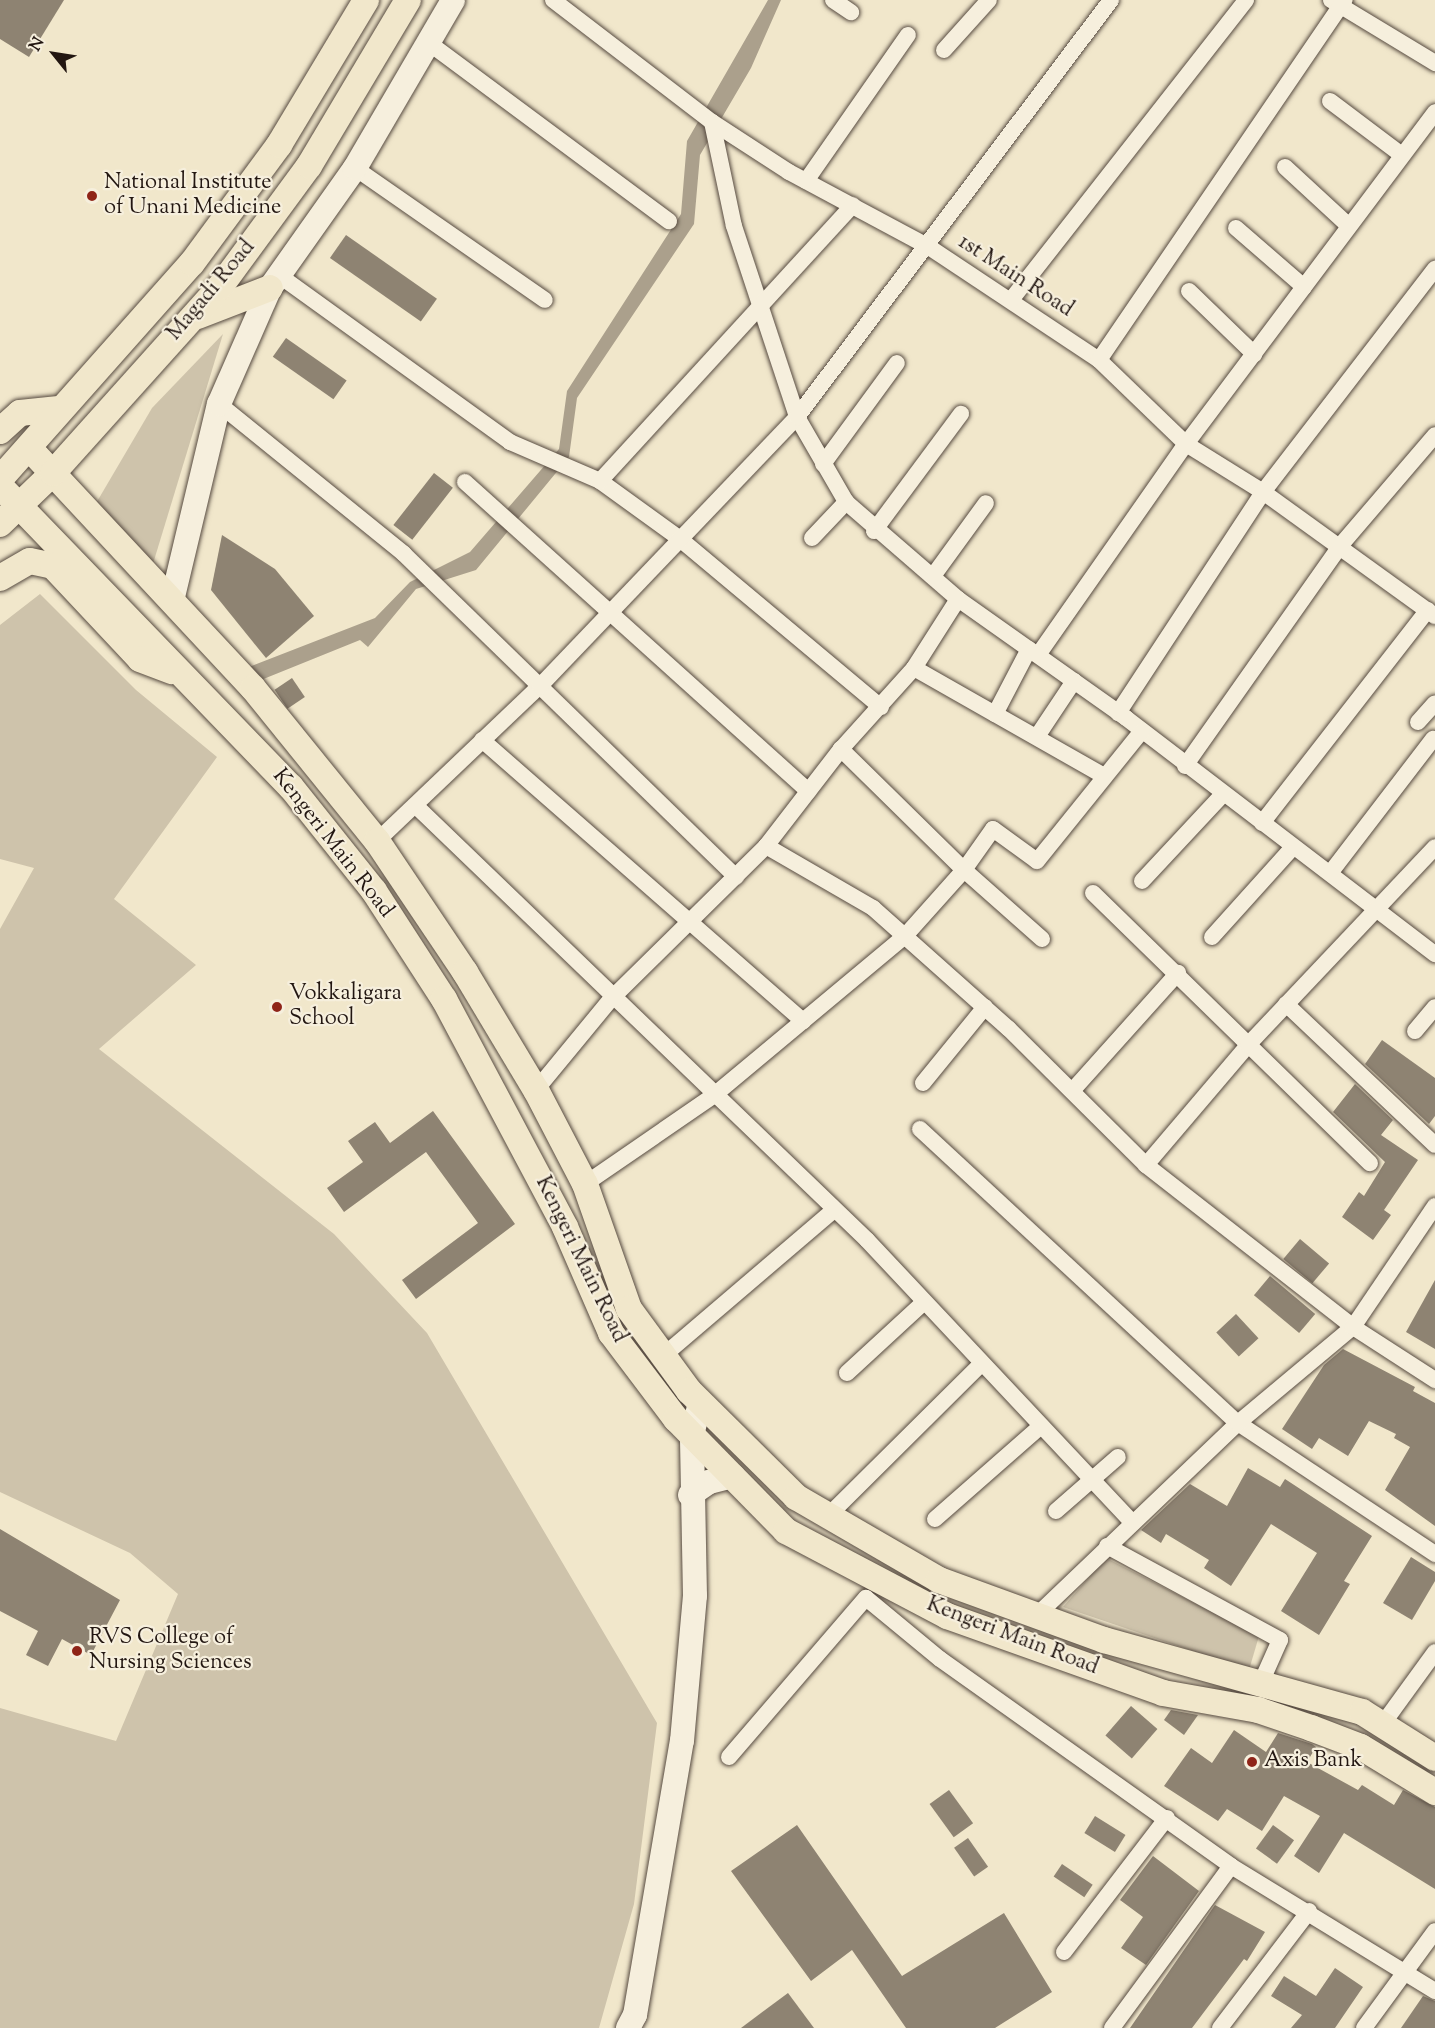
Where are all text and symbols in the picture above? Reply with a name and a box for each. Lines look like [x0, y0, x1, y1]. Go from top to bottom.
north arrow [24, 24, 84, 84]
text: N [25, 33, 51, 56]
place label: National Institute of Unani Medicine [104, 170, 281, 222]
marker: National Institute of Unani Medicine [85, 189, 99, 203]
street label: 1st Main Road [952, 230, 1078, 324]
street label: Magadi Road [162, 235, 262, 347]
street label: Kengeri Main Road [266, 764, 398, 924]
place label: Vokkaligara School [289, 981, 402, 1032]
marker: Vokkaligara School [270, 1000, 284, 1014]
street label: Kengeri Main Road [528, 1173, 632, 1347]
street label: Kengeri Main Road [922, 1592, 1102, 1682]
place label: RVS College of Nursing Sciences [89, 1625, 252, 1676]
marker: RVS College of Nursing Sciences [70, 1644, 84, 1658]
place label: Axis Bank [1264, 1749, 1362, 1775]
marker: Axis Bank [1245, 1755, 1259, 1769]

